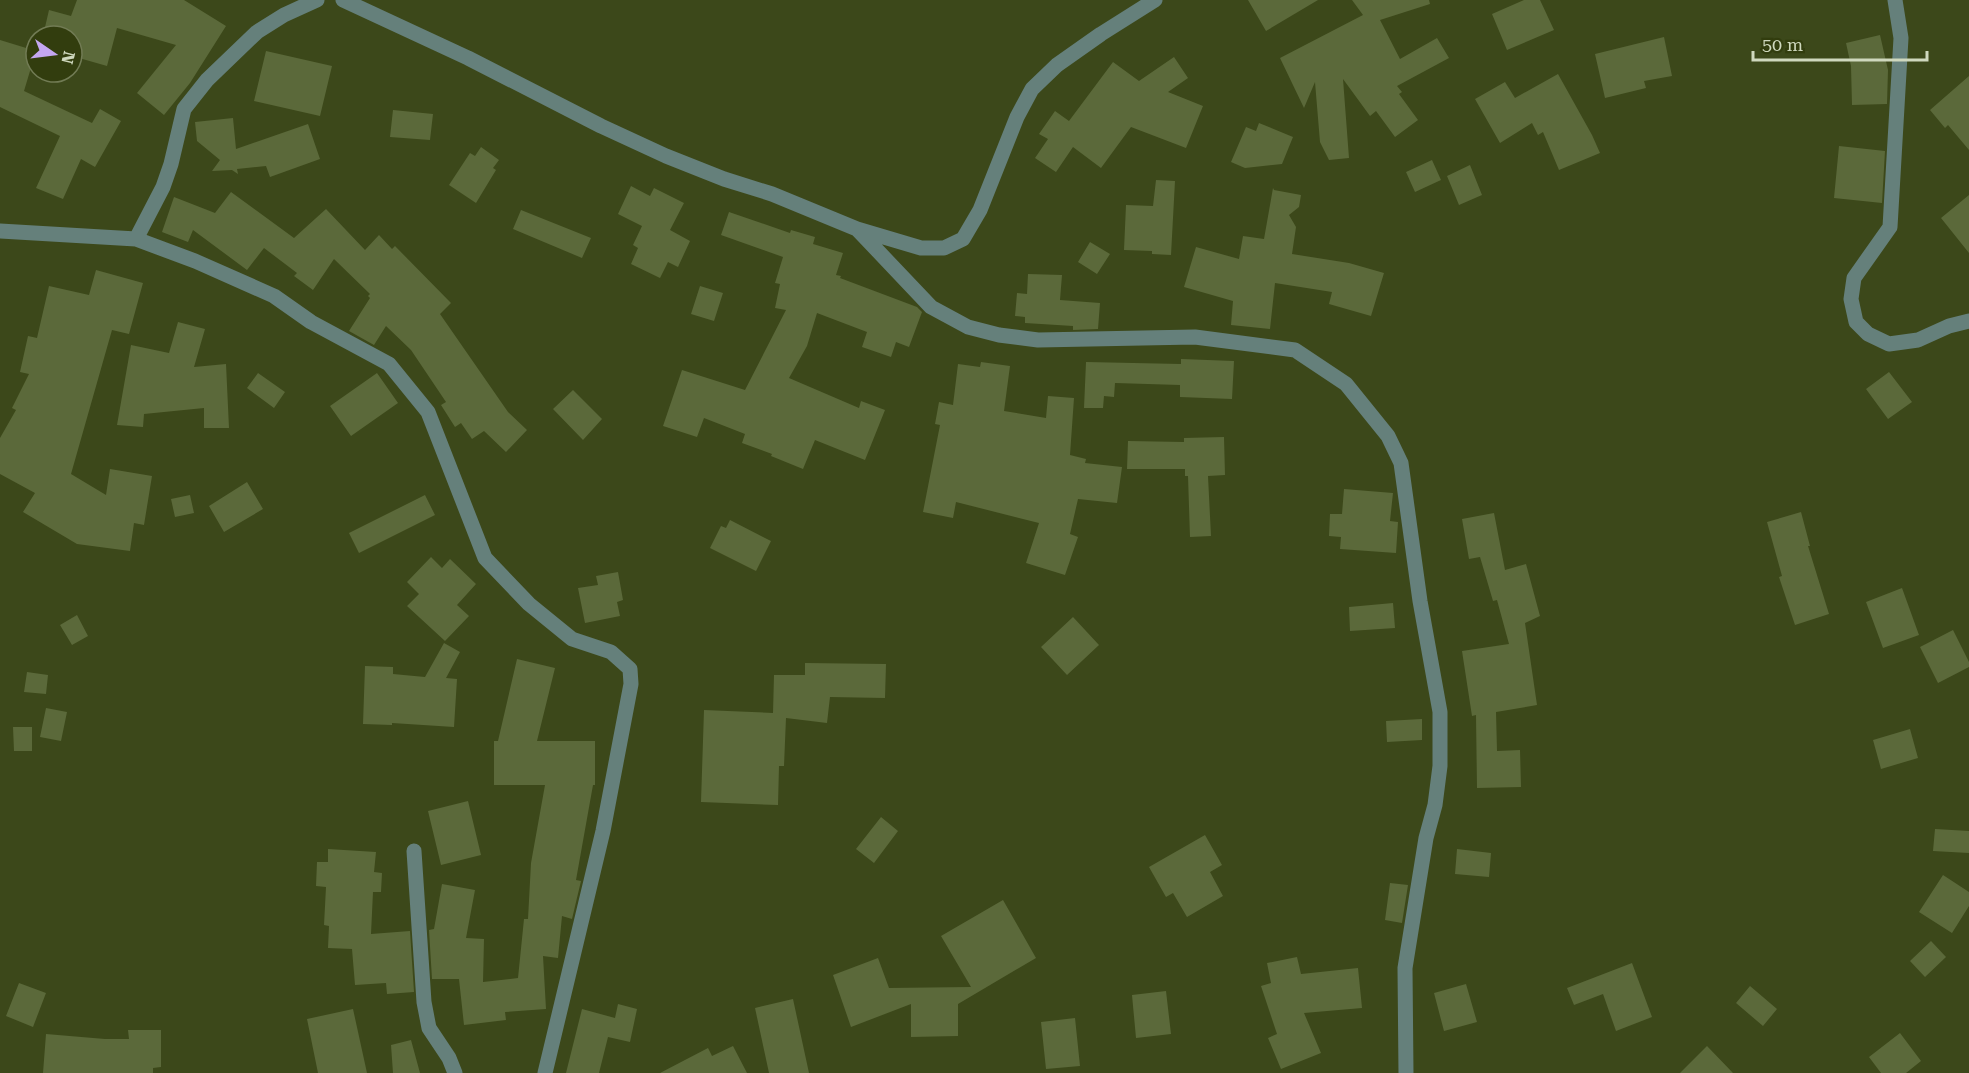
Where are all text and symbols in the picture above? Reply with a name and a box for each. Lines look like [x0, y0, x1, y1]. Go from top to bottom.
north arrow [24, 24, 84, 84]
scale bar [1753, 24, 1927, 62]
text: 50 m [1762, 34, 1803, 55]
text: N [57, 49, 79, 66]

